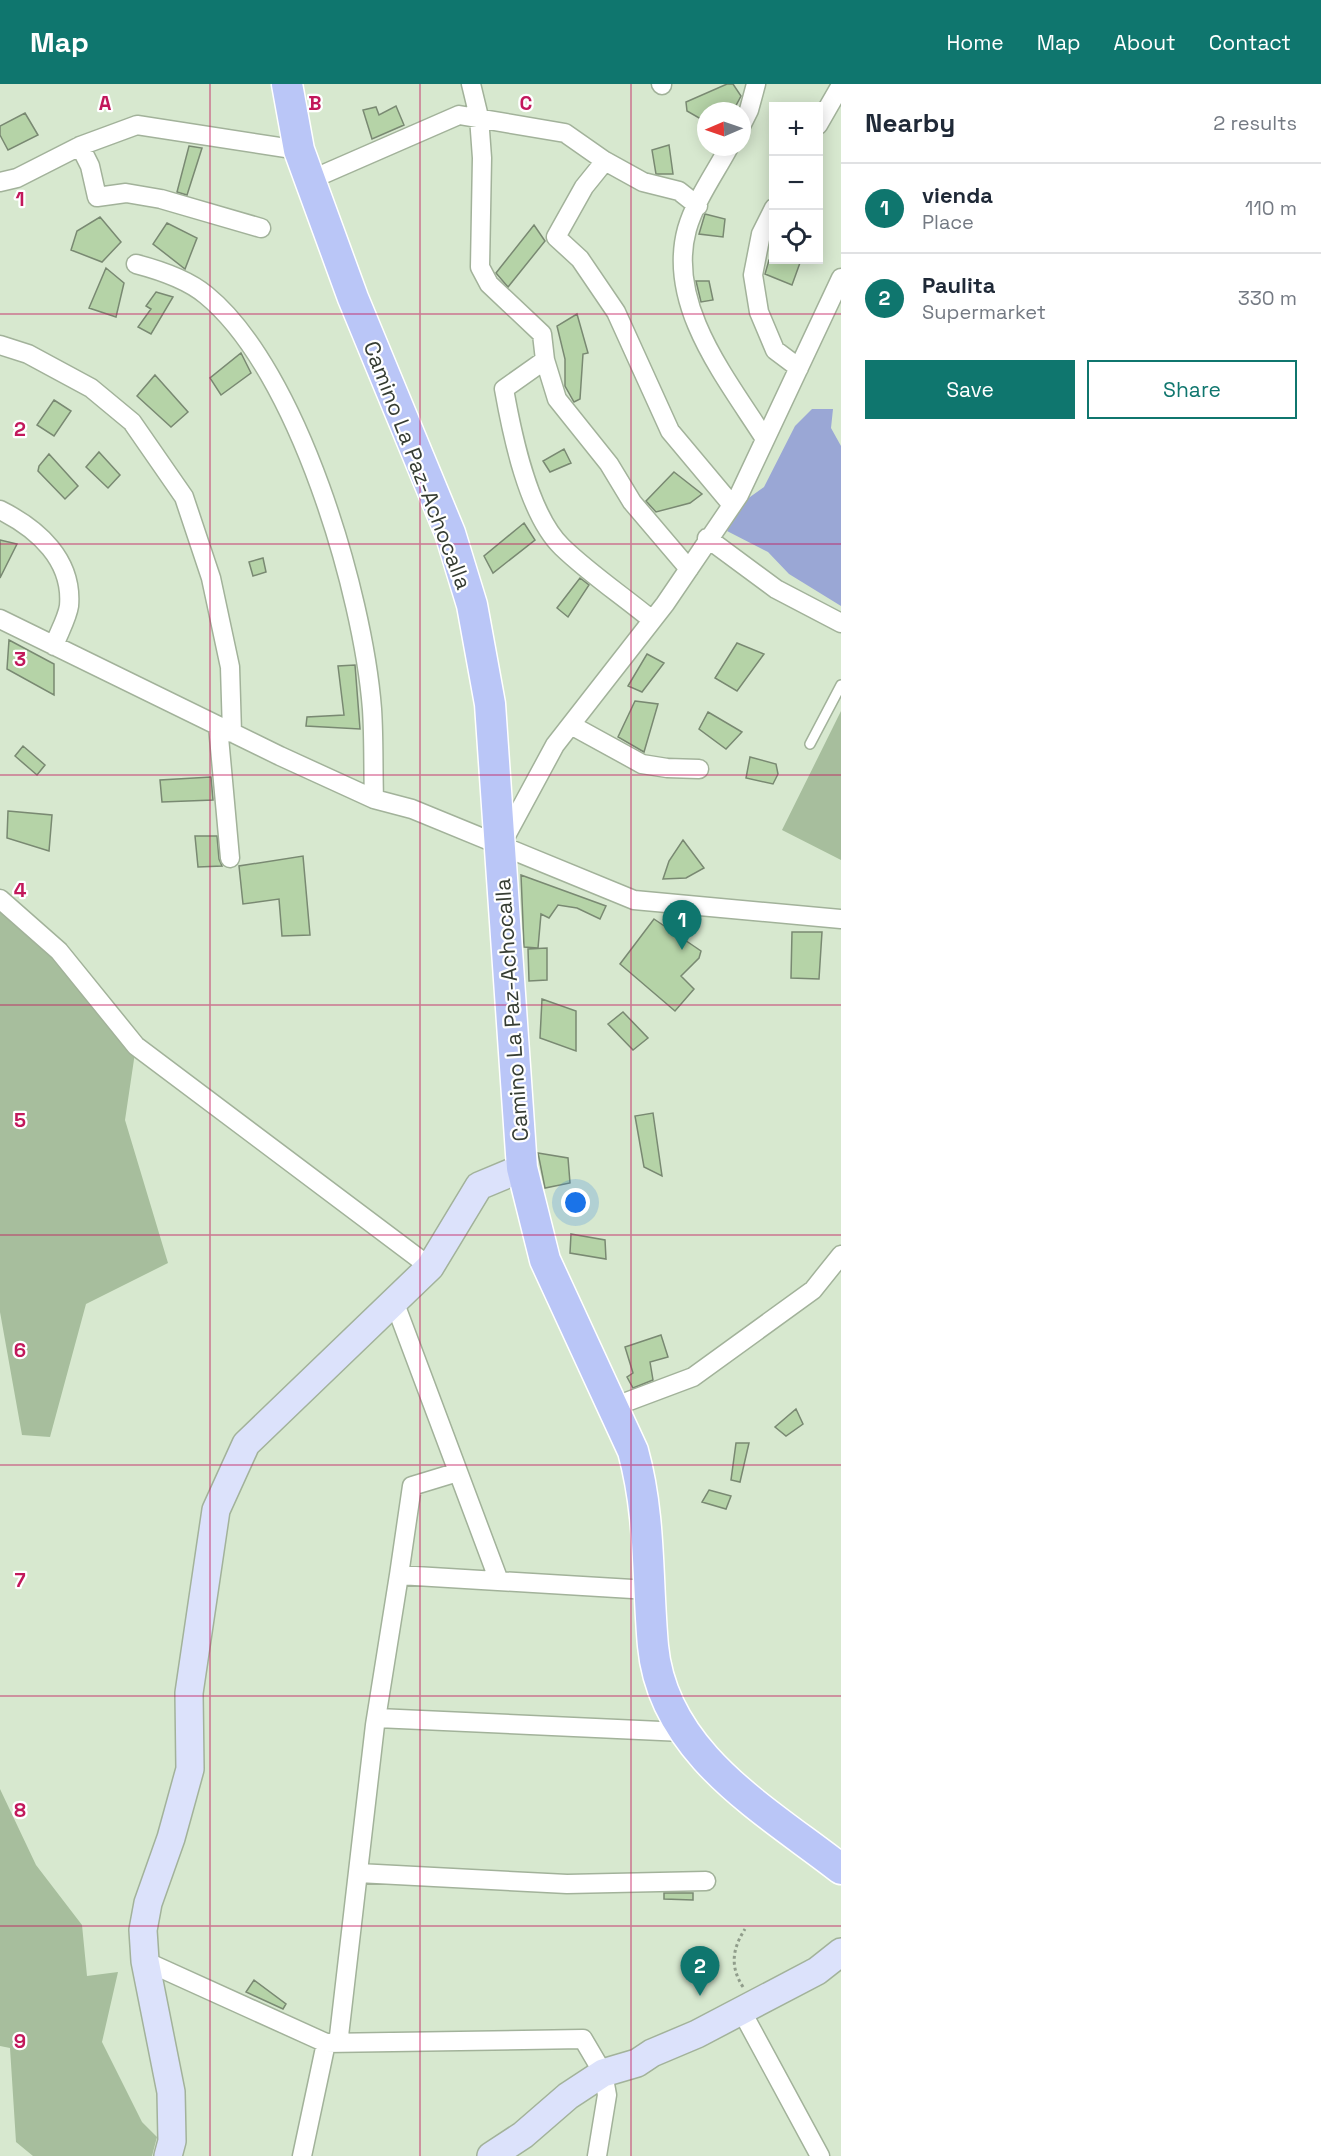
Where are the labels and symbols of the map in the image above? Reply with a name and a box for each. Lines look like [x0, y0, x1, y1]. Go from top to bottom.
text: A [99, 90, 112, 116]
text: B [308, 90, 322, 116]
text: C [520, 90, 533, 116]
north arrow [697, 102, 751, 156]
text: 1 [15, 186, 25, 212]
street label: Camino La Paz-Achocalla [358, 337, 478, 593]
text: 2 [14, 416, 26, 442]
text: 3 [14, 646, 26, 672]
text: 4 [14, 877, 27, 903]
street label: Camino La Paz-Achocalla [488, 877, 534, 1142]
pin: 1 [662, 900, 702, 950]
text: 5 [14, 1107, 26, 1133]
your location [561, 1188, 590, 1217]
text: 6 [14, 1337, 26, 1363]
text: 7 [14, 1567, 26, 1593]
text: 8 [14, 1797, 26, 1823]
pin: 2 [680, 1946, 720, 1996]
text: 9 [14, 2028, 26, 2054]

